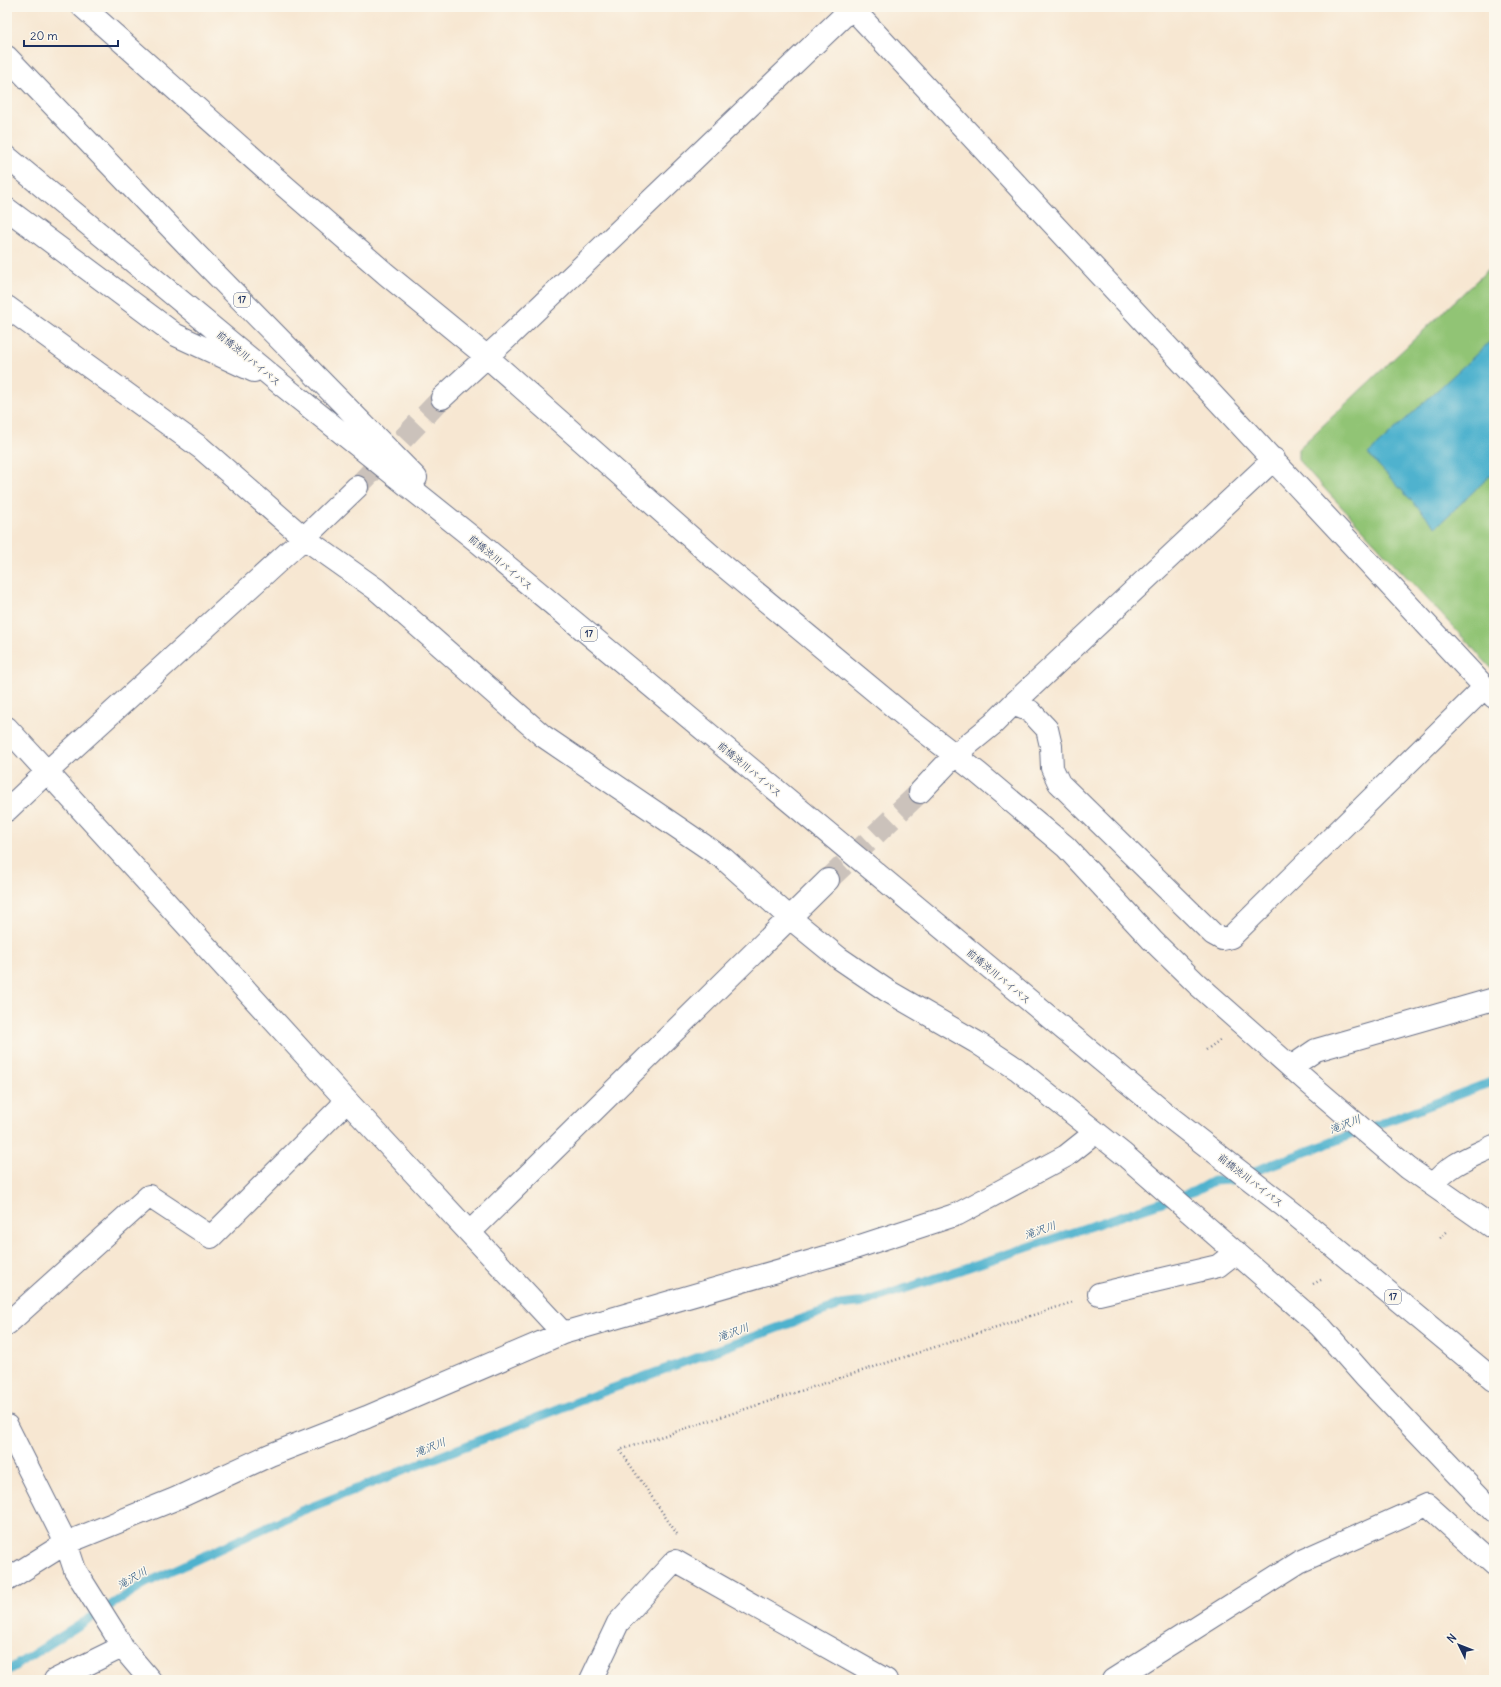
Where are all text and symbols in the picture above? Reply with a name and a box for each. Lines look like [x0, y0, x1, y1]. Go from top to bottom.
scale bar [24, 22, 118, 48]
text: 20 m [30, 28, 58, 43]
road number: 17 [234, 293, 250, 307]
street label: 前橋渋川バイパス [214, 328, 283, 389]
street label: 前橋渋川バイパス [466, 532, 535, 593]
road number: 17 [581, 627, 597, 641]
street label: 前橋渋川バイパス [715, 739, 784, 800]
street label: 前橋渋川バイパス [964, 946, 1033, 1007]
water label: 滝沢川 [1327, 1112, 1363, 1136]
street label: 前橋渋川バイパス [1215, 1151, 1286, 1210]
water label: 滝沢川 [1022, 1218, 1058, 1242]
road number: 17 [1385, 1290, 1401, 1304]
water label: 滝沢川 [715, 1320, 751, 1344]
water label: 滝沢川 [412, 1434, 448, 1460]
water label: 滝沢川 [114, 1564, 150, 1592]
north arrow [1439, 1625, 1479, 1665]
text: N [1444, 1631, 1459, 1646]

